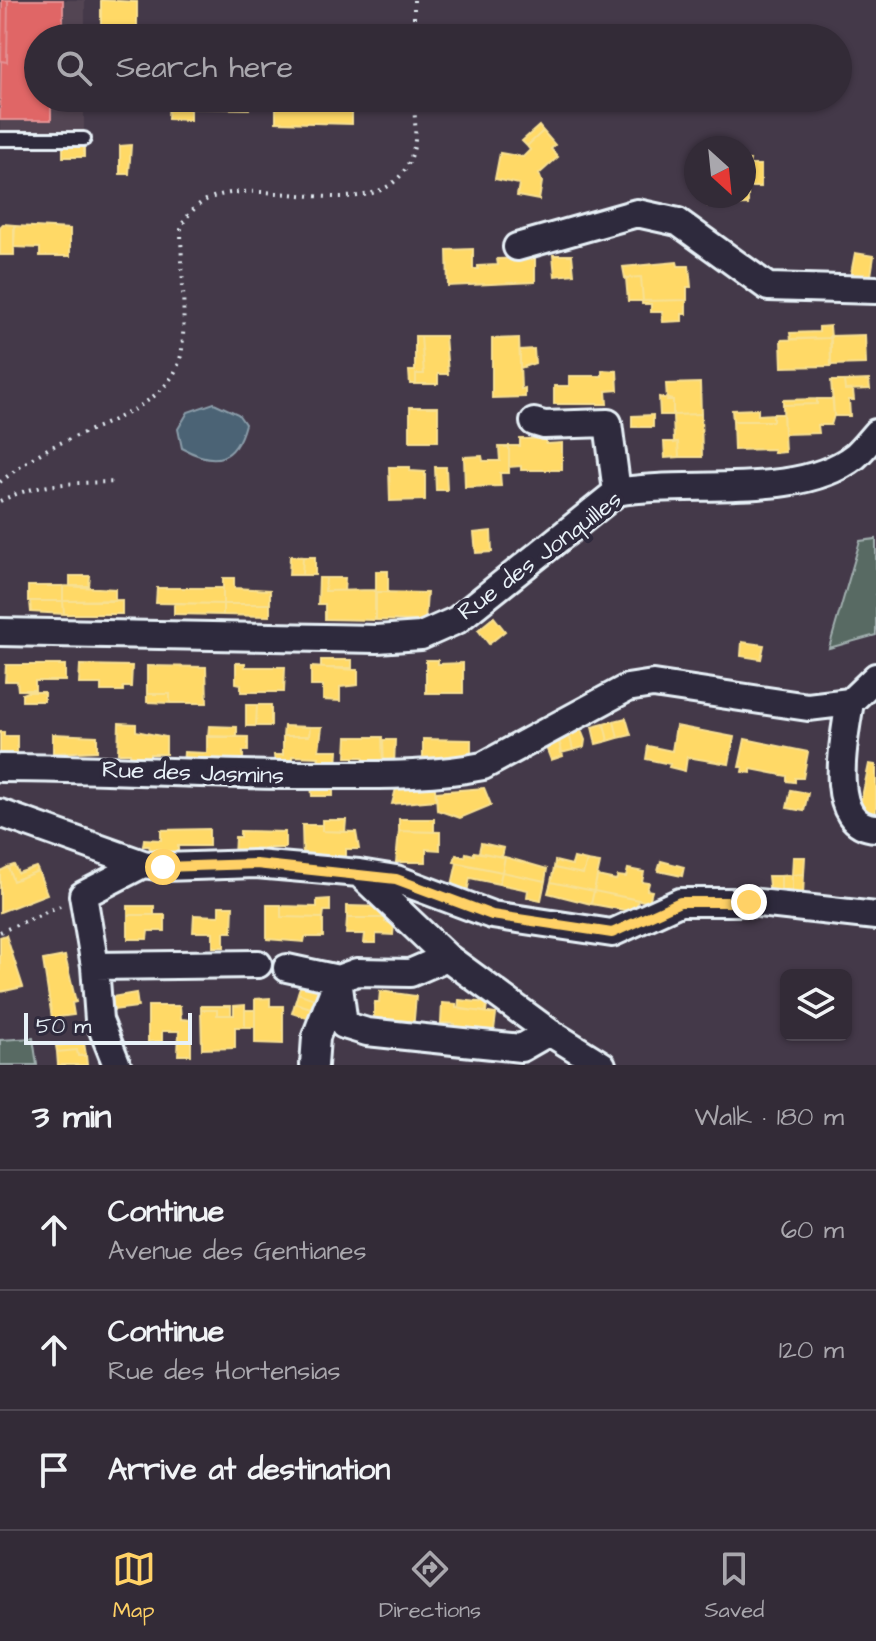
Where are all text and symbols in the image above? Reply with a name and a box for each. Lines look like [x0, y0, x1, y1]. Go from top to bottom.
search box [24, 24, 852, 112]
icon: search [52, 46, 96, 90]
text: Search here [116, 47, 293, 89]
north arrow [684, 136, 756, 208]
street label: Rue des Jonquilles [451, 483, 629, 629]
street label: Rue des Jasmins [101, 753, 285, 793]
route start [145, 849, 181, 885]
route end [731, 884, 767, 920]
map controls [780, 969, 852, 1041]
button: layers [780, 969, 852, 1041]
scale bar [24, 1009, 192, 1045]
text: 50 m [36, 1011, 91, 1042]
text: 3 min [32, 1093, 112, 1141]
text: Walk · 180 m [695, 1099, 844, 1135]
text: Continue [108, 1191, 224, 1233]
icon: ahead [32, 1208, 76, 1252]
text: 60 m [781, 1212, 844, 1248]
text: Avenue des Gentianes [108, 1233, 367, 1269]
text: Continue [108, 1311, 224, 1353]
icon: ahead [32, 1328, 76, 1372]
text: 120 m [779, 1332, 844, 1368]
text: Rue des Hortensias [108, 1353, 341, 1389]
icon: arrive [32, 1448, 76, 1492]
text: Arrive at destination [108, 1449, 390, 1491]
tab: Map [112, 1547, 156, 1626]
tab: Directions [379, 1547, 481, 1626]
tab: Saved [704, 1547, 764, 1626]

